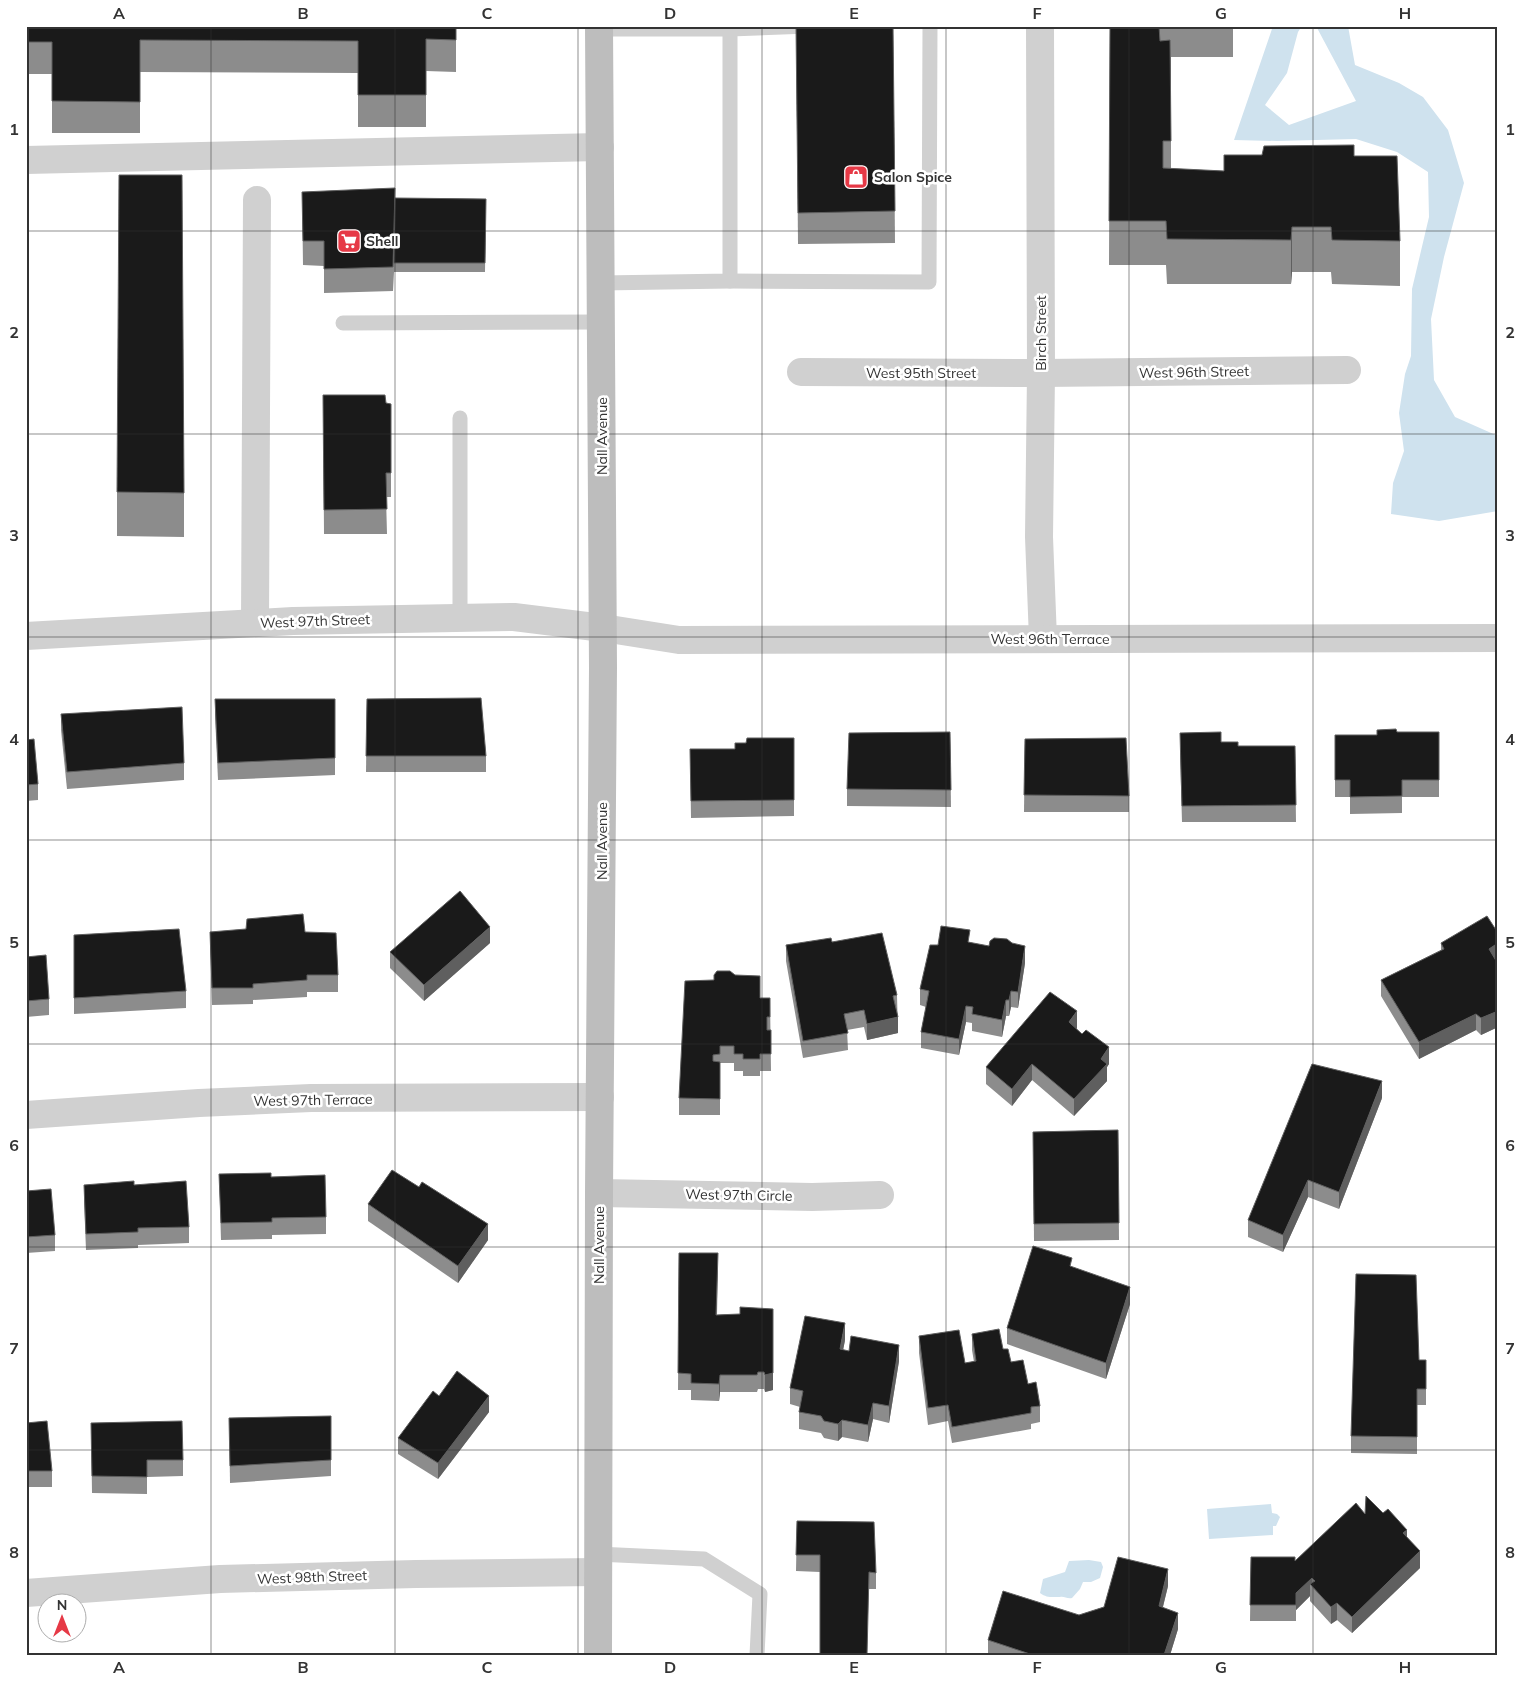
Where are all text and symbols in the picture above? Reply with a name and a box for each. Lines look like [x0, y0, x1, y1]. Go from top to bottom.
text: A [113, 3, 125, 23]
text: B [297, 3, 309, 23]
text: C [482, 3, 493, 23]
text: D [664, 3, 676, 23]
text: E [849, 3, 859, 23]
text: F [1032, 3, 1042, 23]
text: G [1215, 3, 1227, 23]
text: H [1399, 3, 1411, 23]
text: 1 [9, 119, 19, 139]
text: 1 [1505, 119, 1515, 139]
shop icon: Salon Spice [843, 164, 869, 190]
place label: Salon Spice [874, 168, 952, 186]
supermarket icon: Shell [336, 228, 362, 254]
place label: Shell [366, 232, 398, 250]
street label: Birch Street [1032, 295, 1050, 371]
text: 2 [9, 322, 19, 342]
text: 2 [1505, 322, 1515, 342]
street label: West 96th Street [1139, 362, 1249, 382]
street label: West 95th Street [866, 364, 976, 382]
street label: Nall Avenue [593, 397, 611, 475]
text: 3 [9, 525, 19, 545]
text: 3 [1505, 525, 1515, 545]
street label: West 97th Street [260, 610, 370, 632]
street label: West 96th Terrace [990, 630, 1110, 648]
text: 4 [9, 729, 19, 749]
text: 4 [1505, 729, 1515, 749]
street label: Nall Avenue [593, 802, 611, 880]
text: 5 [9, 932, 19, 952]
text: 5 [1505, 932, 1515, 952]
street label: West 97th Terrace [253, 1090, 373, 1110]
text: 6 [9, 1135, 19, 1155]
text: 6 [1505, 1135, 1515, 1155]
street label: West 97th Circle [685, 1185, 793, 1205]
street label: Nall Avenue [590, 1206, 608, 1284]
text: 7 [9, 1338, 19, 1358]
text: 7 [1505, 1338, 1515, 1358]
text: 8 [9, 1542, 19, 1562]
text: 8 [1505, 1542, 1515, 1562]
street label: West 98th Street [257, 1566, 367, 1588]
north arrow [38, 1594, 88, 1644]
text: N [57, 1596, 67, 1614]
text: A [113, 1657, 125, 1677]
text: B [297, 1657, 309, 1677]
text: C [482, 1657, 493, 1677]
text: D [664, 1657, 676, 1677]
text: E [849, 1657, 859, 1677]
text: F [1032, 1657, 1042, 1677]
text: G [1215, 1657, 1227, 1677]
text: H [1399, 1657, 1411, 1677]

